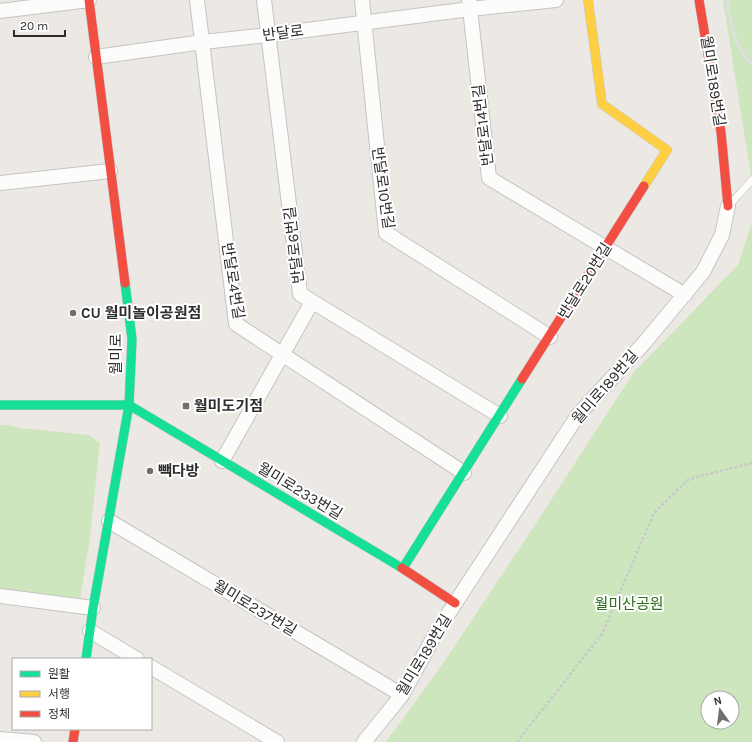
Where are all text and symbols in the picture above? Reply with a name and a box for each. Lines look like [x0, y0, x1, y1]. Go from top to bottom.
scale bar [14, 12, 65, 38]
text: 20 m [20, 19, 48, 33]
street label: 반달로 [261, 22, 305, 44]
street label: 월미로189번길 [697, 34, 729, 128]
street label: 반달로14번길 [469, 83, 497, 167]
street label: 반달로10번길 [368, 146, 398, 230]
street label: 반달로6번길 [280, 205, 308, 285]
street label: 반달로20번길 [554, 240, 616, 322]
street label: 반달로4번길 [218, 241, 248, 321]
place label: CU 월미놀이공원점 [81, 304, 201, 322]
marker: CU 월미놀이공원점 [68, 308, 78, 318]
street label: 월미로 [107, 333, 125, 375]
street label: 월미로189번길 [568, 346, 642, 428]
place label: 월미도기점 [194, 397, 263, 415]
marker: 월미도기점 [181, 401, 191, 411]
street label: 월미로233번길 [254, 459, 346, 523]
place label: 빽다방 [158, 462, 200, 480]
marker: 빽다방 [145, 466, 155, 476]
street label: 월미로237번길 [210, 576, 300, 640]
park label: 월미산공원 [594, 595, 664, 613]
street label: 월미로189번길 [393, 611, 455, 699]
legend [12, 658, 152, 730]
text: 원활 [48, 667, 70, 681]
text: 서행 [48, 687, 70, 701]
north arrow [700, 690, 740, 730]
text: N [712, 694, 723, 708]
text: 정체 [48, 707, 70, 721]

